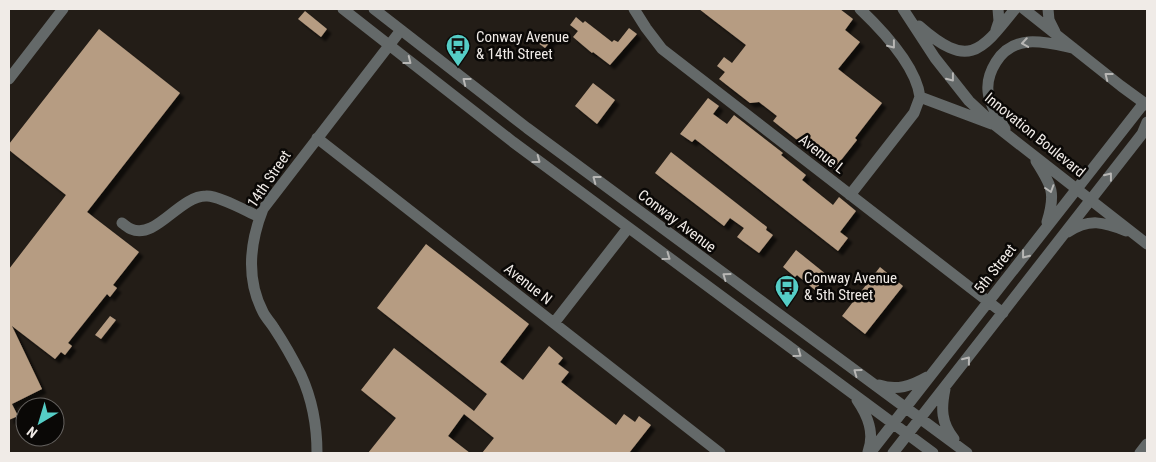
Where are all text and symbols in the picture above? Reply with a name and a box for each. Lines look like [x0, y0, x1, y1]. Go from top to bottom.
place label: Conway Avenue & 14th Street [476, 28, 569, 63]
bus stop icon: Conway Avenue & 14th Street [445, 33, 471, 67]
one-way arrow [1020, 37, 1028, 48]
one-way arrow [887, 39, 895, 48]
one-way arrow [403, 55, 412, 64]
one-way arrow [945, 72, 953, 81]
one-way arrow [1105, 74, 1114, 82]
one-way arrow [462, 78, 472, 87]
street label: Innovation Boulevard [981, 89, 1089, 181]
street label: Avenue L [795, 130, 849, 178]
street label: 14th Street [243, 147, 295, 211]
one-way arrow [531, 154, 541, 163]
one-way arrow [1103, 173, 1111, 182]
one-way arrow [592, 176, 602, 185]
one-way arrow [1044, 184, 1054, 193]
street label: Conway Avenue [634, 186, 720, 256]
street label: 5th Street [970, 241, 1020, 297]
one-way arrow [1022, 249, 1031, 258]
one-way arrow [662, 251, 671, 260]
street label: Avenue N [500, 260, 556, 308]
place label: Conway Avenue & 5th Street [804, 269, 897, 304]
one-way arrow [722, 273, 732, 282]
bus stop icon: Conway Avenue & 5th Street [774, 274, 800, 308]
one-way arrow [792, 348, 801, 356]
one-way arrow [961, 357, 969, 366]
one-way arrow [853, 369, 863, 378]
north arrow [15, 397, 65, 447]
text: N [24, 423, 40, 441]

